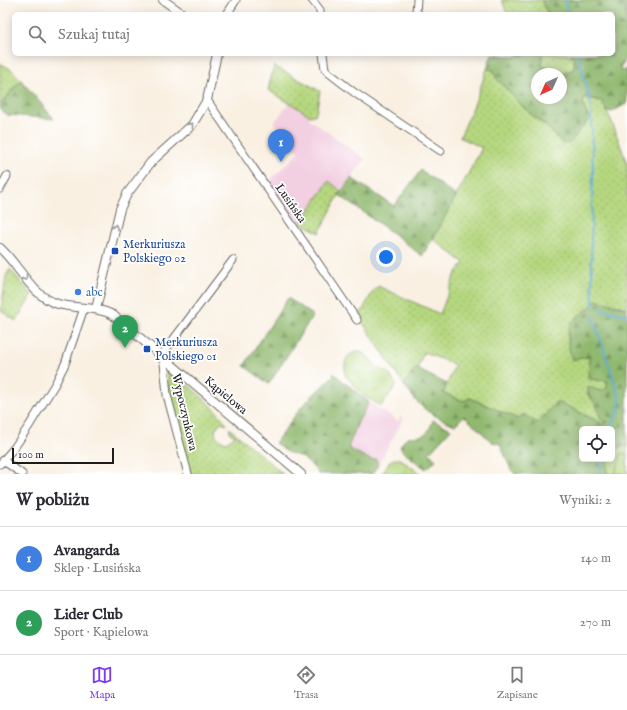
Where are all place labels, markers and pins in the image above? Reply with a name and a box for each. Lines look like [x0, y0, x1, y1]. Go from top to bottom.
pin: 1 [268, 129, 294, 162]
place label: Merkuriusza Polskiego 02 [123, 237, 186, 266]
marker: Merkuriusza Polskiego 02 [110, 246, 120, 256]
place label: abc [86, 285, 103, 300]
marker: abc [73, 287, 83, 297]
pin: 2 [112, 315, 138, 348]
place label: Merkuriusza Polskiego 01 [155, 335, 218, 364]
marker: Merkuriusza Polskiego 01 [142, 344, 152, 354]

